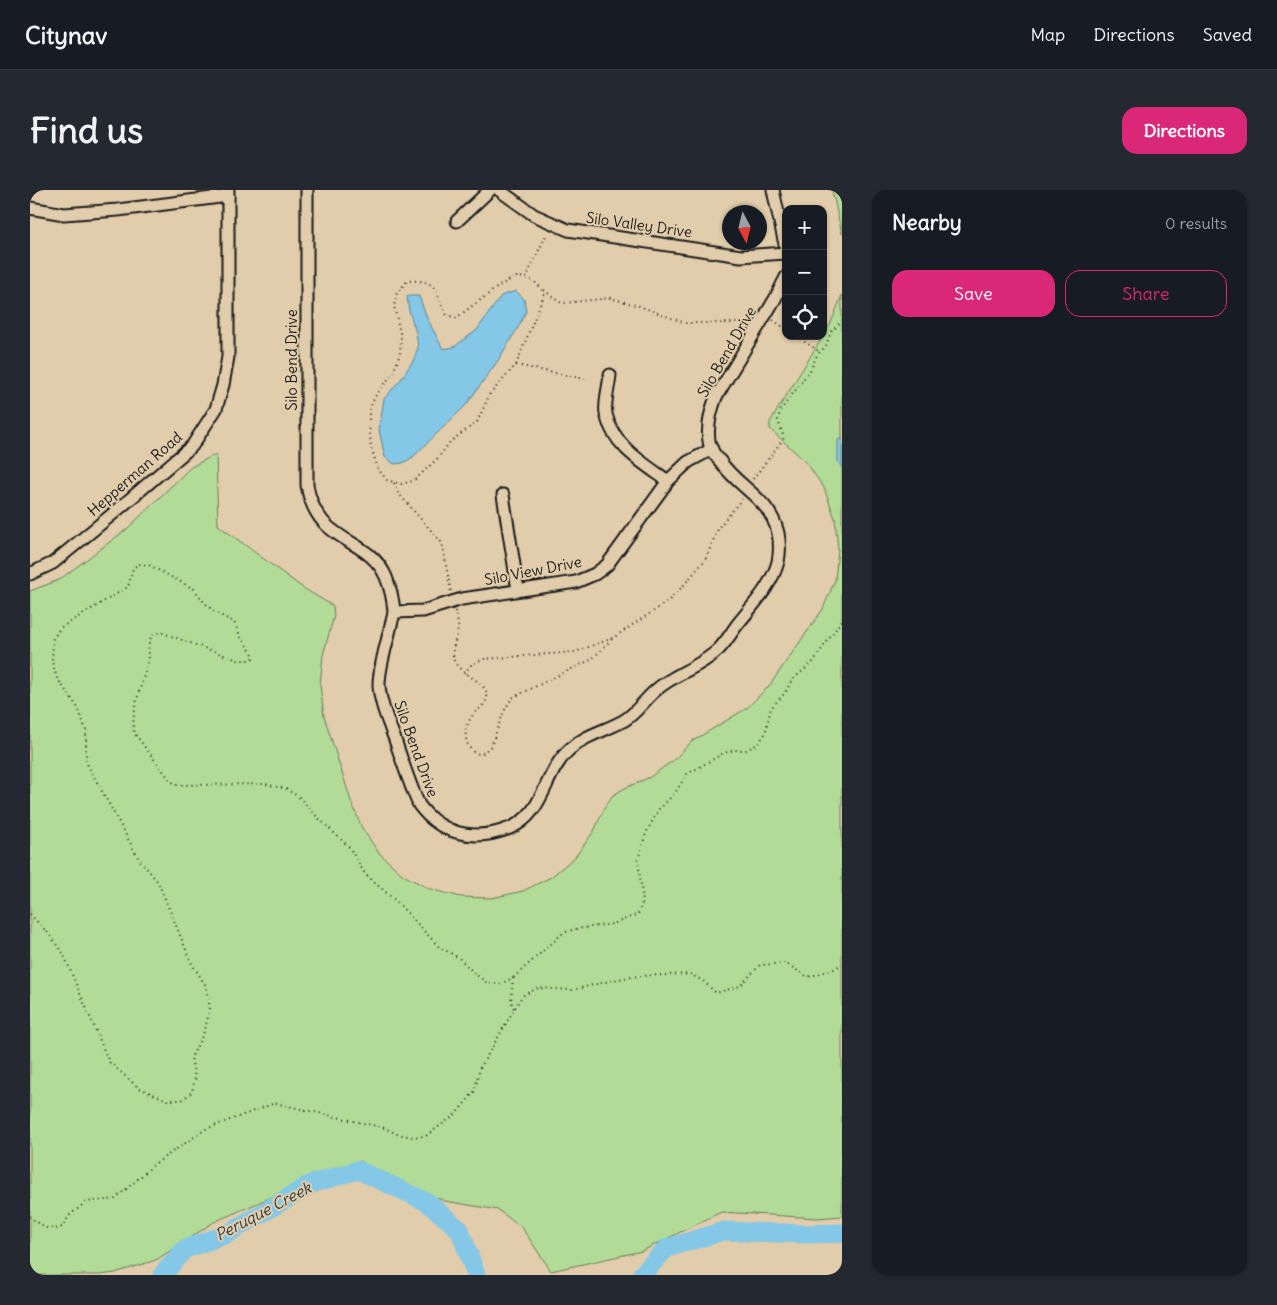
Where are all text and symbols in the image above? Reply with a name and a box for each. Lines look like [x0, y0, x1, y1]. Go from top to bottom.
text: Citynav [25, 20, 107, 50]
text: Map [1030, 23, 1065, 46]
text: Directions [1093, 23, 1175, 46]
text: Saved [1203, 23, 1252, 46]
button: Directions [1122, 107, 1247, 154]
text: Find us [30, 108, 143, 152]
north arrow [722, 205, 767, 250]
map controls [782, 205, 827, 340]
button: + [782, 205, 827, 250]
street label: Silo Valley Drive [585, 208, 693, 241]
text: Nearby [892, 209, 962, 236]
text: 0 results [1165, 213, 1227, 233]
button: − [782, 250, 827, 295]
button: Save [892, 270, 1055, 317]
button: Share [1065, 270, 1227, 317]
button: locate [782, 295, 827, 340]
street label: Silo Bend Drive [693, 303, 760, 400]
street label: Silo Bend Drive [282, 309, 301, 411]
street label: Hepperman Road [83, 427, 186, 520]
street label: Silo View Drive [483, 552, 583, 589]
street label: Silo Bend Drive [390, 698, 443, 800]
water label: Peruque Creek [212, 1176, 316, 1245]

